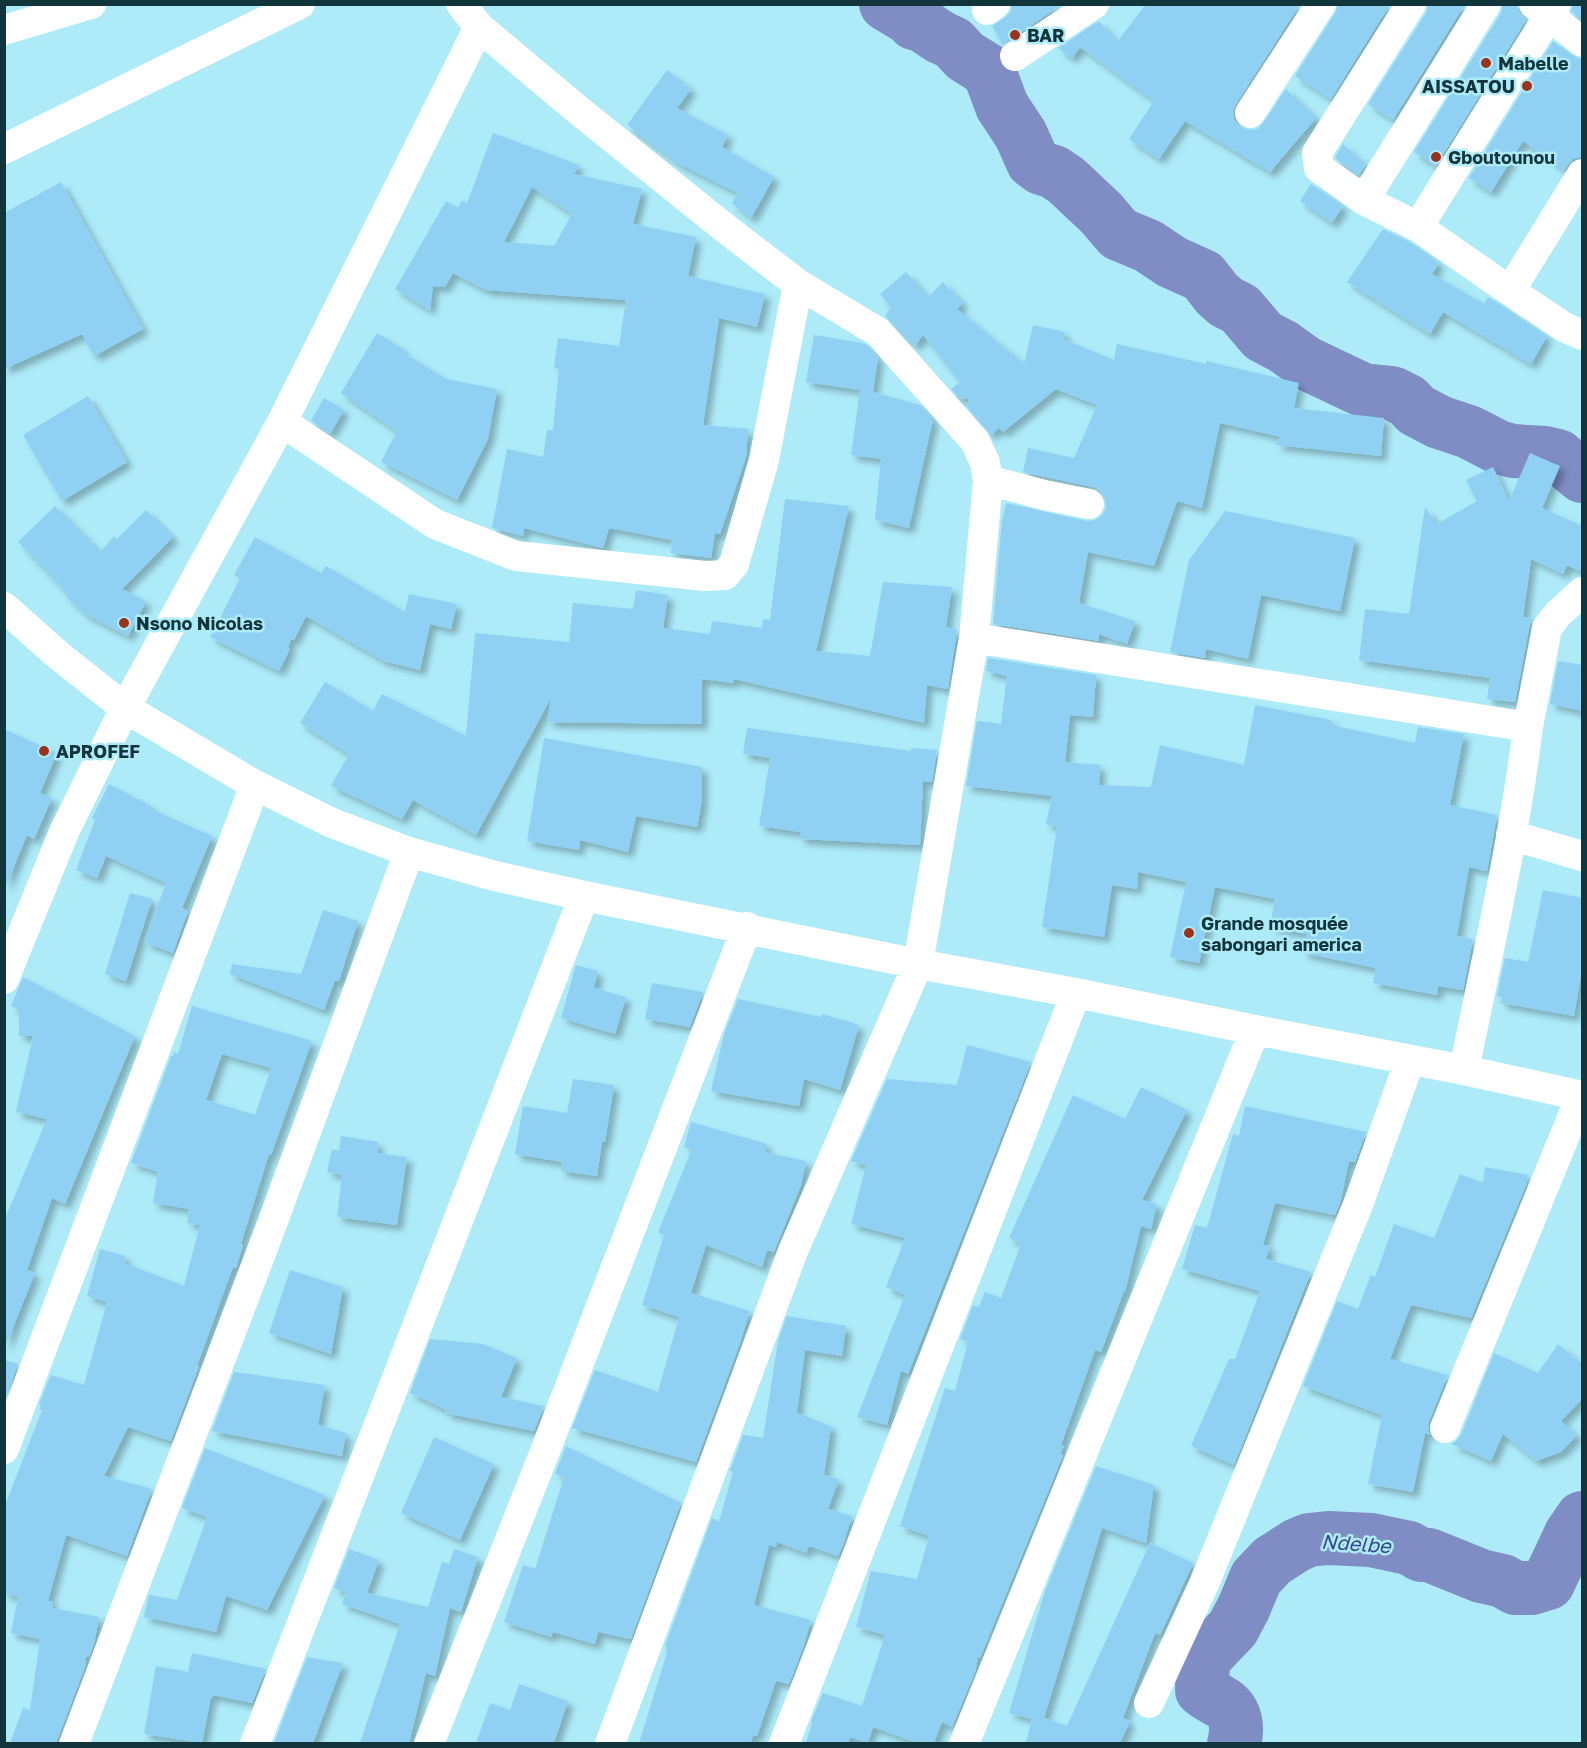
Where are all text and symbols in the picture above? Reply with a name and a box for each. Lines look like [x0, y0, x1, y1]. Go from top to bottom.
place label: BAR [1027, 24, 1065, 46]
marker: BAR [1008, 28, 1022, 42]
place label: Mabelle [1498, 52, 1569, 74]
marker: Mabelle [1479, 56, 1493, 70]
place label: AISSATOU [1422, 75, 1515, 97]
marker: AISSATOU [1520, 79, 1534, 93]
place label: Gboutounou [1448, 146, 1555, 168]
marker: Gboutounou [1429, 150, 1443, 164]
place label: Nsono Nicolas [136, 612, 263, 634]
marker: Nsono Nicolas [117, 616, 131, 630]
place label: APROFEF [56, 740, 140, 762]
marker: APROFEF [37, 744, 51, 758]
place label: Grande mosquée sabongari america [1201, 912, 1362, 955]
marker: Grande mosquée sabongari america [1182, 926, 1196, 940]
water label: Ndelbe [1321, 1529, 1393, 1557]

